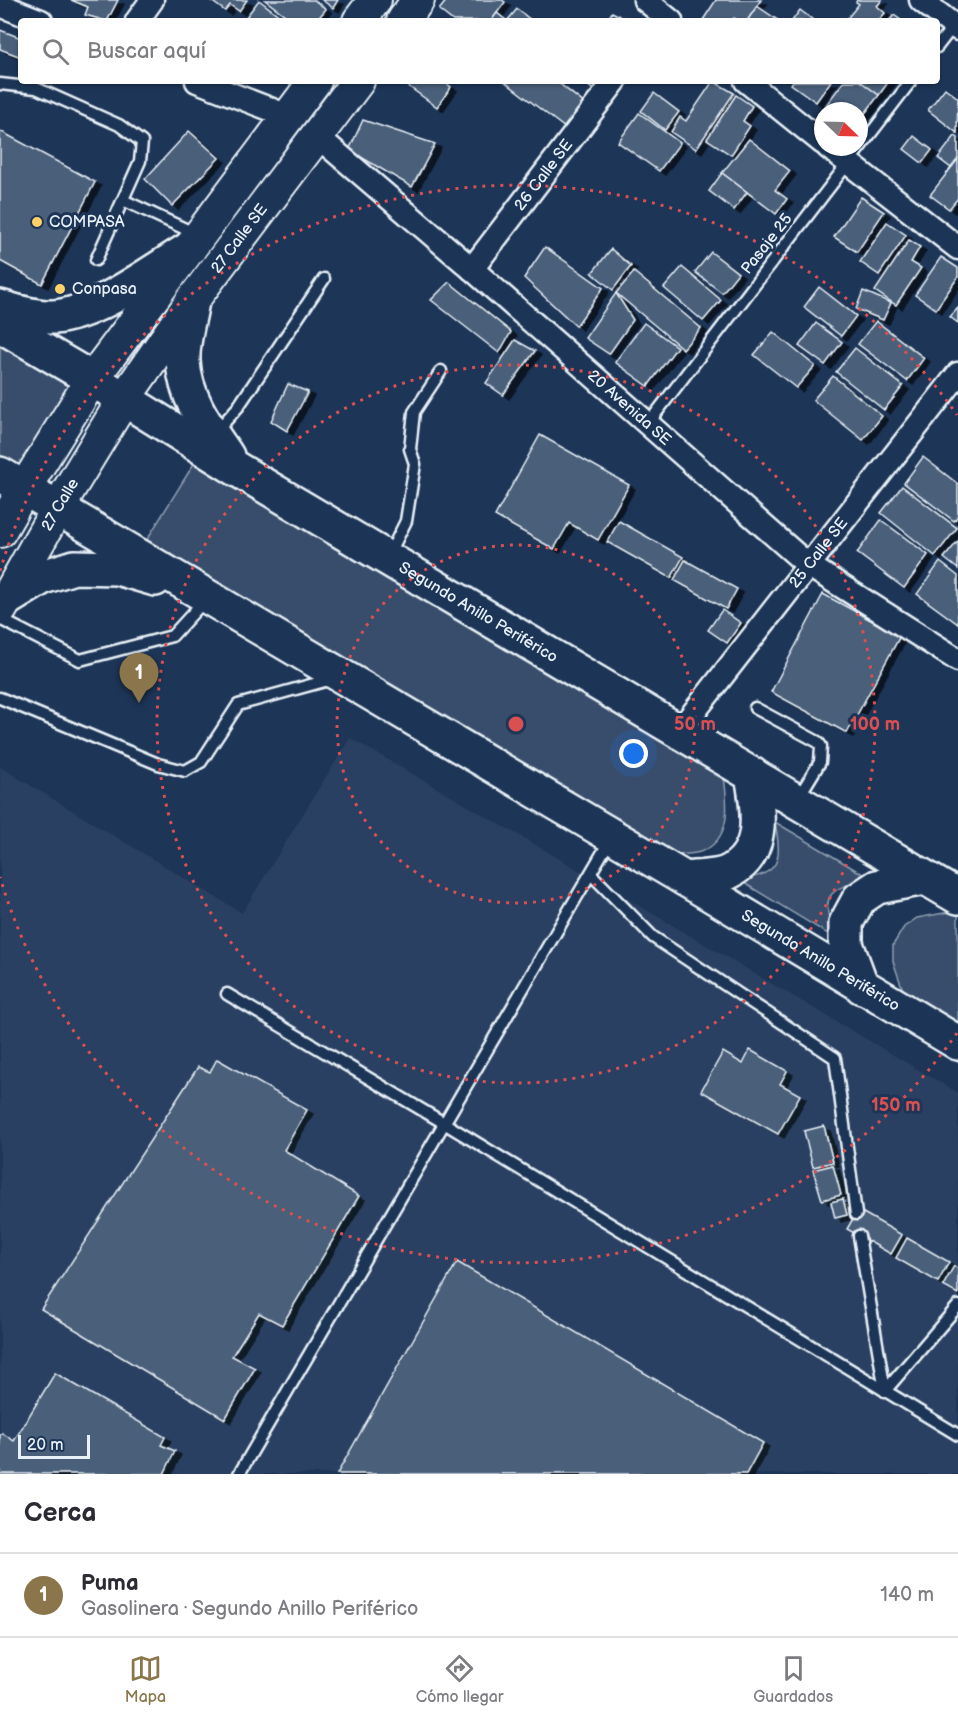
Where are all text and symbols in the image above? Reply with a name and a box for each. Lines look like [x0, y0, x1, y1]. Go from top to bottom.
search box [18, 18, 940, 84]
icon: search [39, 35, 72, 68]
text: Buscar aquí [87, 38, 206, 65]
north arrow [814, 102, 868, 156]
street label: 26 Calle SE [510, 136, 577, 215]
street label: 27 Calle SE [207, 200, 271, 277]
street label: Pasaje 25 [737, 210, 797, 278]
place label: COMPASA [49, 213, 125, 232]
marker: COMPASA [30, 215, 44, 229]
place label: Conpasa [72, 280, 137, 299]
marker: Conpasa [53, 282, 67, 296]
street label: 20 Avenida SE [584, 366, 675, 449]
street label: 27 Calle [37, 474, 83, 534]
street label: 25 Calle SE [785, 514, 852, 592]
street label: Segundo Anillo Periférico [395, 558, 561, 667]
pin: 1 [120, 654, 158, 703]
centre of rings [506, 714, 526, 734]
text: 50 m [674, 714, 716, 735]
text: 100 m [850, 714, 900, 735]
your location [619, 739, 648, 768]
street label: Segundo Anillo Periférico [738, 906, 903, 1015]
text: 150 m [871, 1095, 921, 1116]
scale bar [18, 1432, 90, 1460]
text: 20 m [27, 1436, 63, 1455]
text: Cerca [24, 1498, 96, 1529]
text: Puma [81, 1570, 139, 1597]
text: 1 [39, 1583, 48, 1607]
text: 140 m [880, 1583, 934, 1607]
text: Gasolinera · Segundo Anillo Periférico [81, 1597, 418, 1621]
tab: Mapa [125, 1652, 166, 1707]
tab: Cómo llegar [416, 1652, 504, 1707]
tab: Guardados [753, 1652, 833, 1707]

